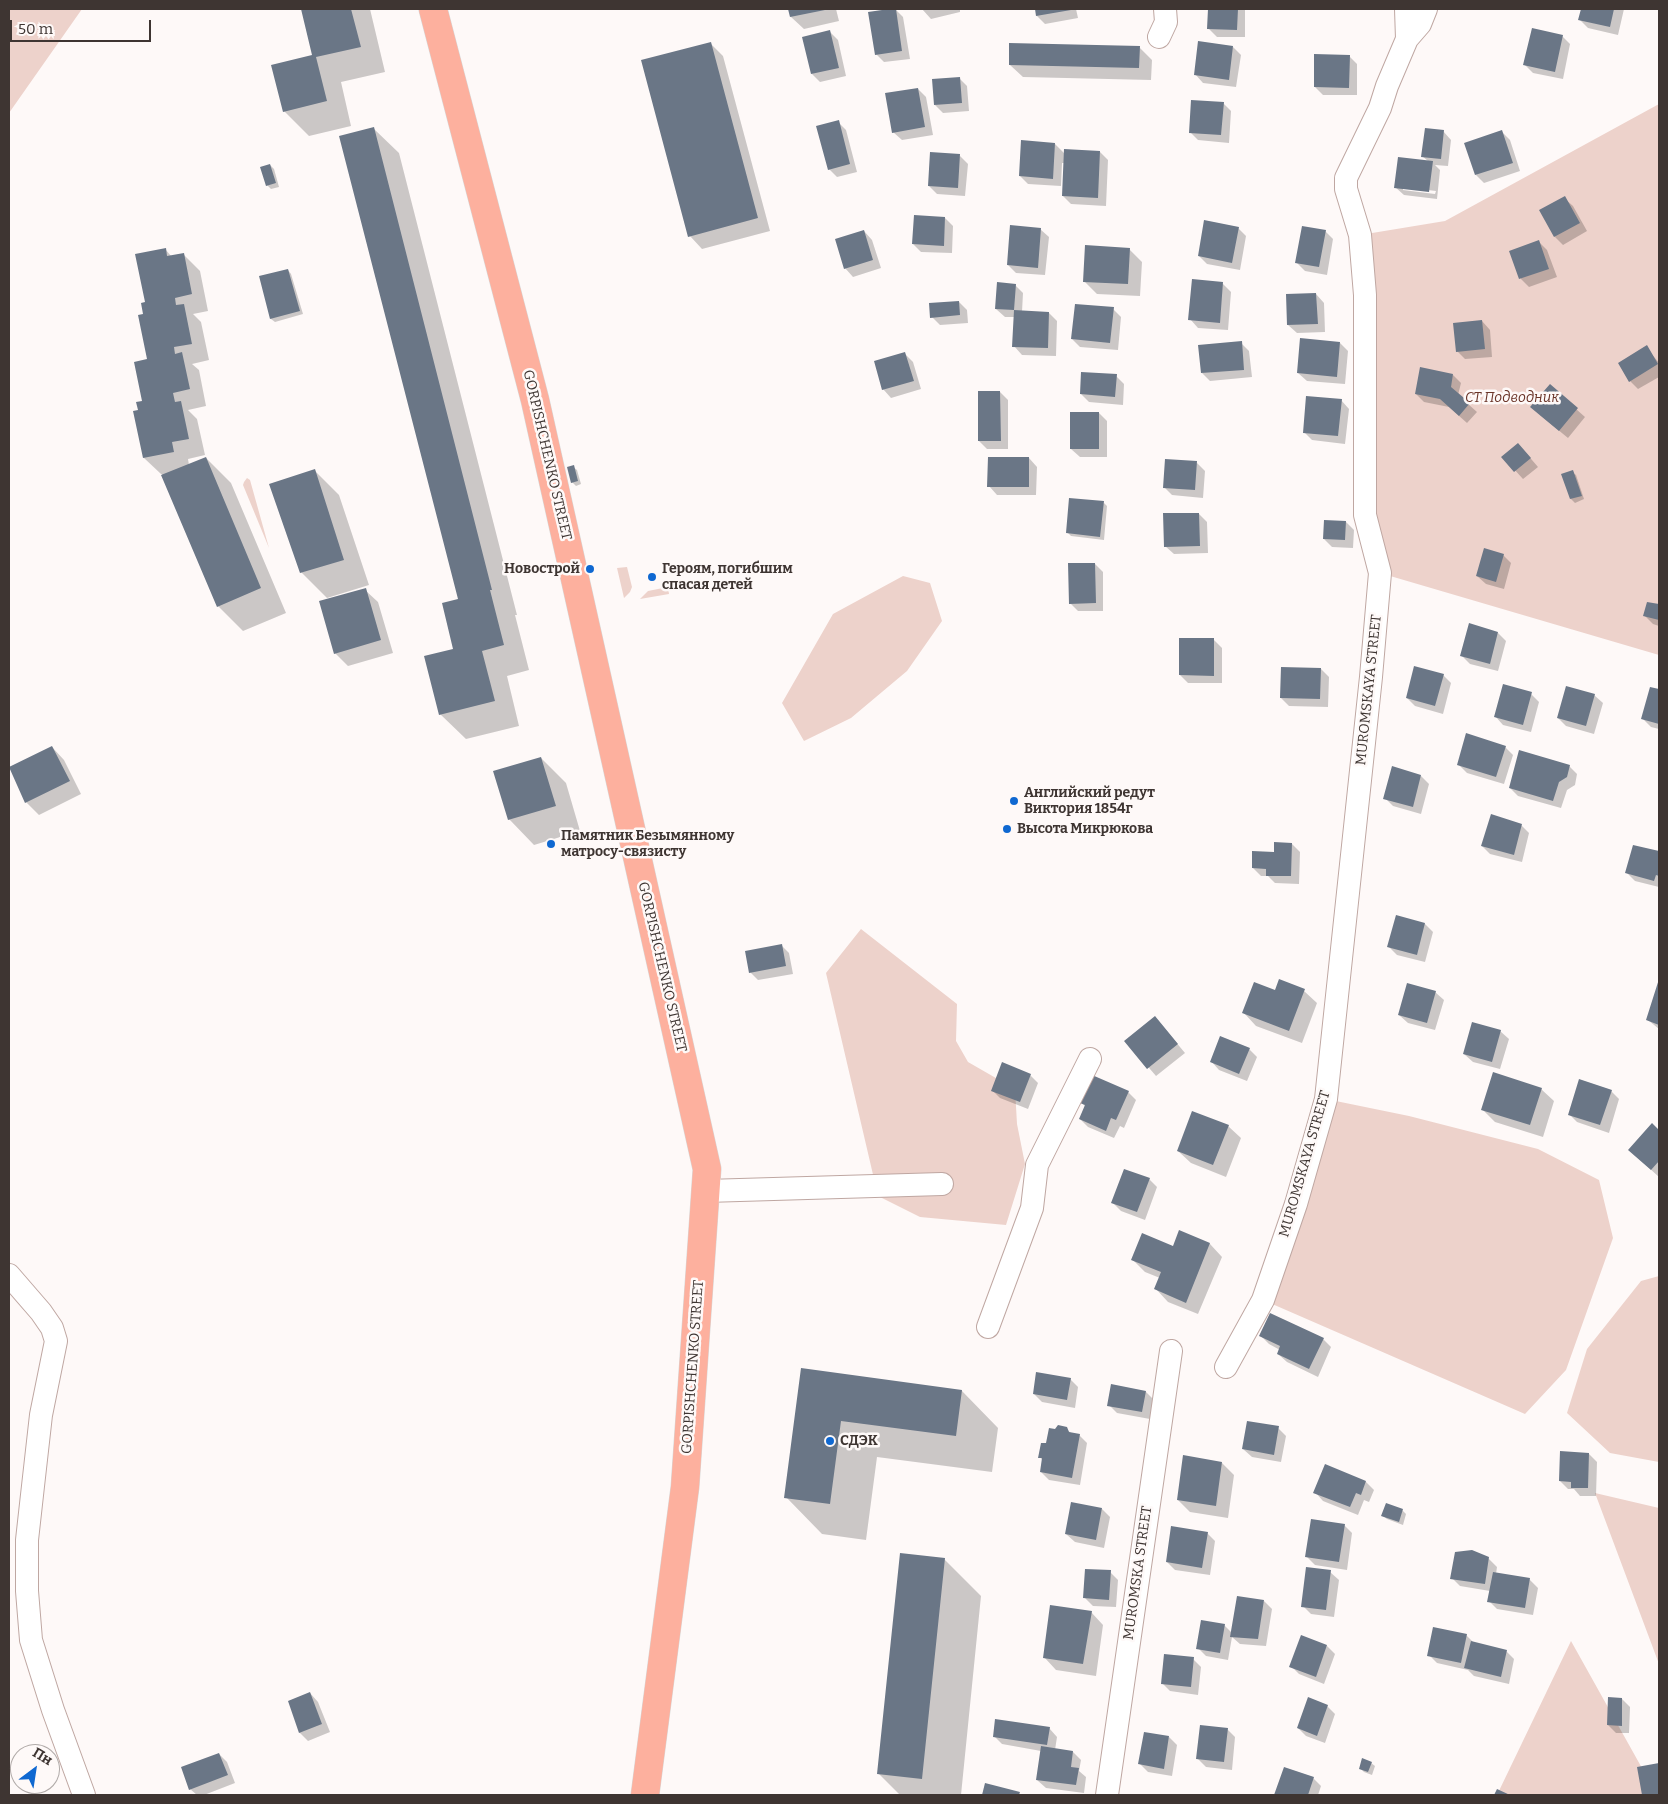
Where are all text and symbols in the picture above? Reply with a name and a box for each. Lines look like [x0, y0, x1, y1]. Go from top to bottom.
scale bar [12, 10, 154, 42]
text: 50 m [18, 20, 53, 38]
street label: GORPISHCHENKO STREET [519, 368, 575, 542]
park label: СТ Подводник [1465, 390, 1559, 406]
place label: Новострой [504, 561, 580, 577]
place label: Героям, погибшим спасая детей [662, 561, 793, 594]
marker: Новострой [584, 563, 596, 575]
marker: Героям, погибшим спасая детей [646, 571, 658, 583]
street label: MUROMSKAYA STREET [1353, 614, 1385, 766]
place label: Английский редут Виктория 1854г [1024, 785, 1155, 818]
marker: Английский редут Виктория 1854г [1008, 795, 1020, 807]
place label: Высота Микрюкова [1017, 821, 1153, 837]
marker: Высота Микрюкова [1001, 823, 1013, 835]
place label: Памятник Безымянному матросу-связисту [561, 828, 734, 860]
marker: Памятник Безымянному матросу-связисту [545, 838, 557, 850]
street label: GORPISHCHENKO STREET [634, 880, 690, 1054]
street label: MUROMSKAYA STREET [1276, 1089, 1334, 1239]
street label: GORPISHCHENKO STREET [679, 1279, 707, 1455]
place label: СДЭК [840, 1433, 878, 1449]
marker: СДЭК [824, 1435, 836, 1447]
street label: MUROMSKA STREET [1120, 1505, 1156, 1641]
north arrow [10, 1744, 60, 1794]
text: Пн [29, 1744, 56, 1769]

